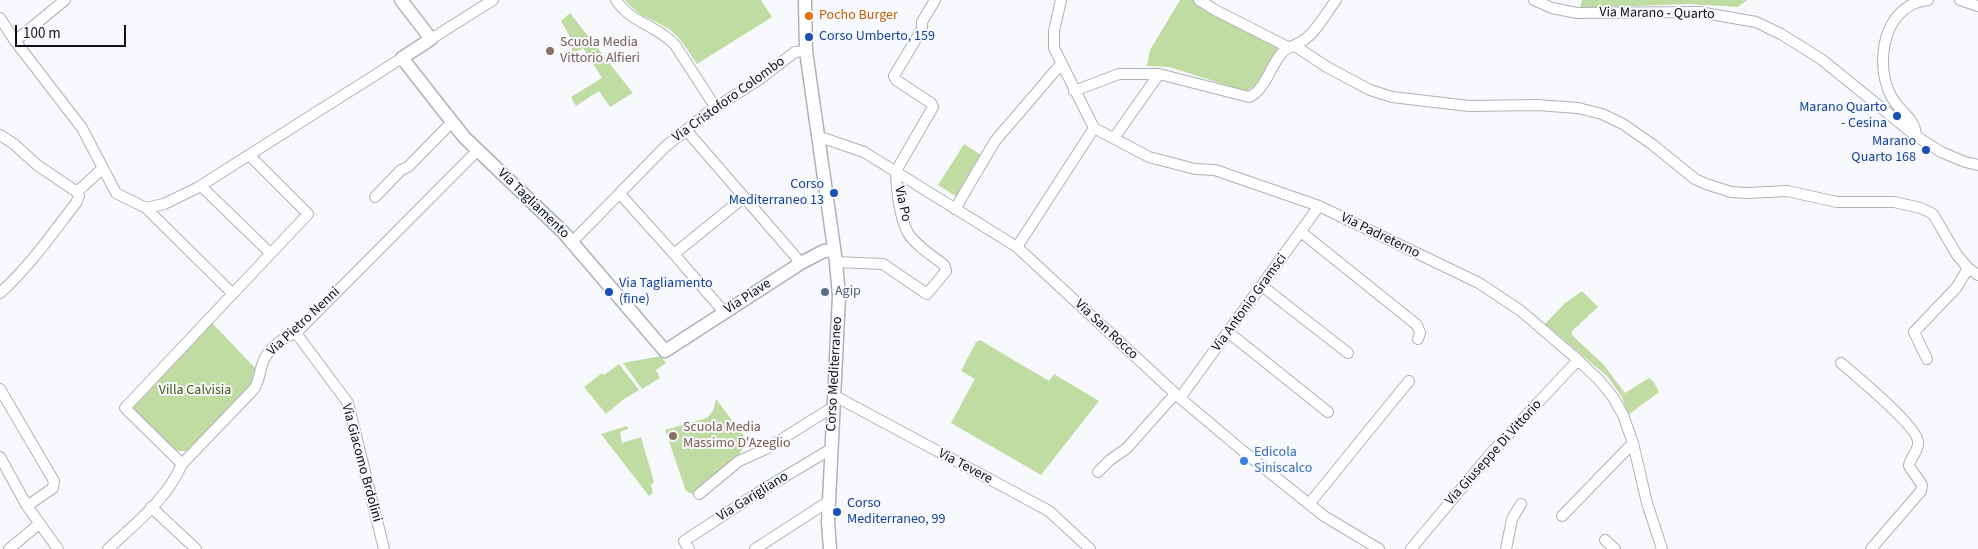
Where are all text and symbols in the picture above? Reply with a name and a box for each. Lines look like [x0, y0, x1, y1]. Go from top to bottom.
street label: Via Marano - Quarto [1599, 5, 1715, 23]
place label: Pocho Burger [819, 8, 898, 24]
marker: Pocho Burger [803, 10, 815, 22]
scale bar [18, 15, 129, 47]
text: 100 m [23, 23, 61, 44]
place label: Corso Umberto, 159 [819, 29, 935, 45]
marker: Corso Umberto, 159 [803, 31, 815, 43]
place label: Scuola Media Vittorio Alfieri [560, 35, 640, 68]
marker: Scuola Media Vittorio Alfieri [544, 45, 556, 57]
street label: Via Cristoforo Colombo [670, 54, 788, 146]
place label: Marano Quarto - Cesina [1799, 100, 1887, 132]
marker: Marano Quarto - Cesina [1891, 110, 1903, 122]
place label: Marano Quarto 168 [1851, 134, 1916, 166]
marker: Marano Quarto 168 [1920, 144, 1932, 156]
street label: Via Tagliamento [494, 165, 572, 243]
place label: Corso Mediterraneo 13 [729, 177, 824, 210]
street label: Via Po [890, 185, 914, 223]
marker: Corso Mediterraneo 13 [828, 187, 840, 199]
street label: Via Padreterno [1338, 210, 1422, 262]
street label: Via Antonio Gramsci [1209, 251, 1291, 355]
place label: Via Tagliamento (fine) [619, 276, 713, 308]
street label: Via Piave [721, 276, 775, 318]
street label: Via Pietro Nenni [264, 284, 344, 360]
place label: Agip [835, 284, 861, 300]
marker: Via Tagliamento (fine) [603, 286, 615, 298]
marker: Agip [819, 286, 831, 298]
street label: Via San Rocco [1071, 296, 1141, 364]
street label: Corso Mediterraneo [824, 316, 846, 432]
park label: Villa Calvisia [159, 383, 231, 399]
street label: Via Giuseppe Di Vittorio [1442, 397, 1546, 509]
street label: Via Giacomo Brdolini [337, 402, 385, 524]
place label: Scuola Media Massimo D'Azeglio [683, 420, 791, 452]
marker: Scuola Media Massimo D'Azeglio [667, 430, 679, 442]
place label: Edicola Siniscalco [1254, 445, 1312, 478]
street label: Via Tevere [935, 446, 995, 488]
marker: Edicola Siniscalco [1238, 455, 1250, 467]
street label: Via Garigliano [714, 468, 792, 526]
place label: Corso Mediterraneo, 99 [847, 496, 946, 528]
marker: Corso Mediterraneo, 99 [831, 506, 843, 518]

